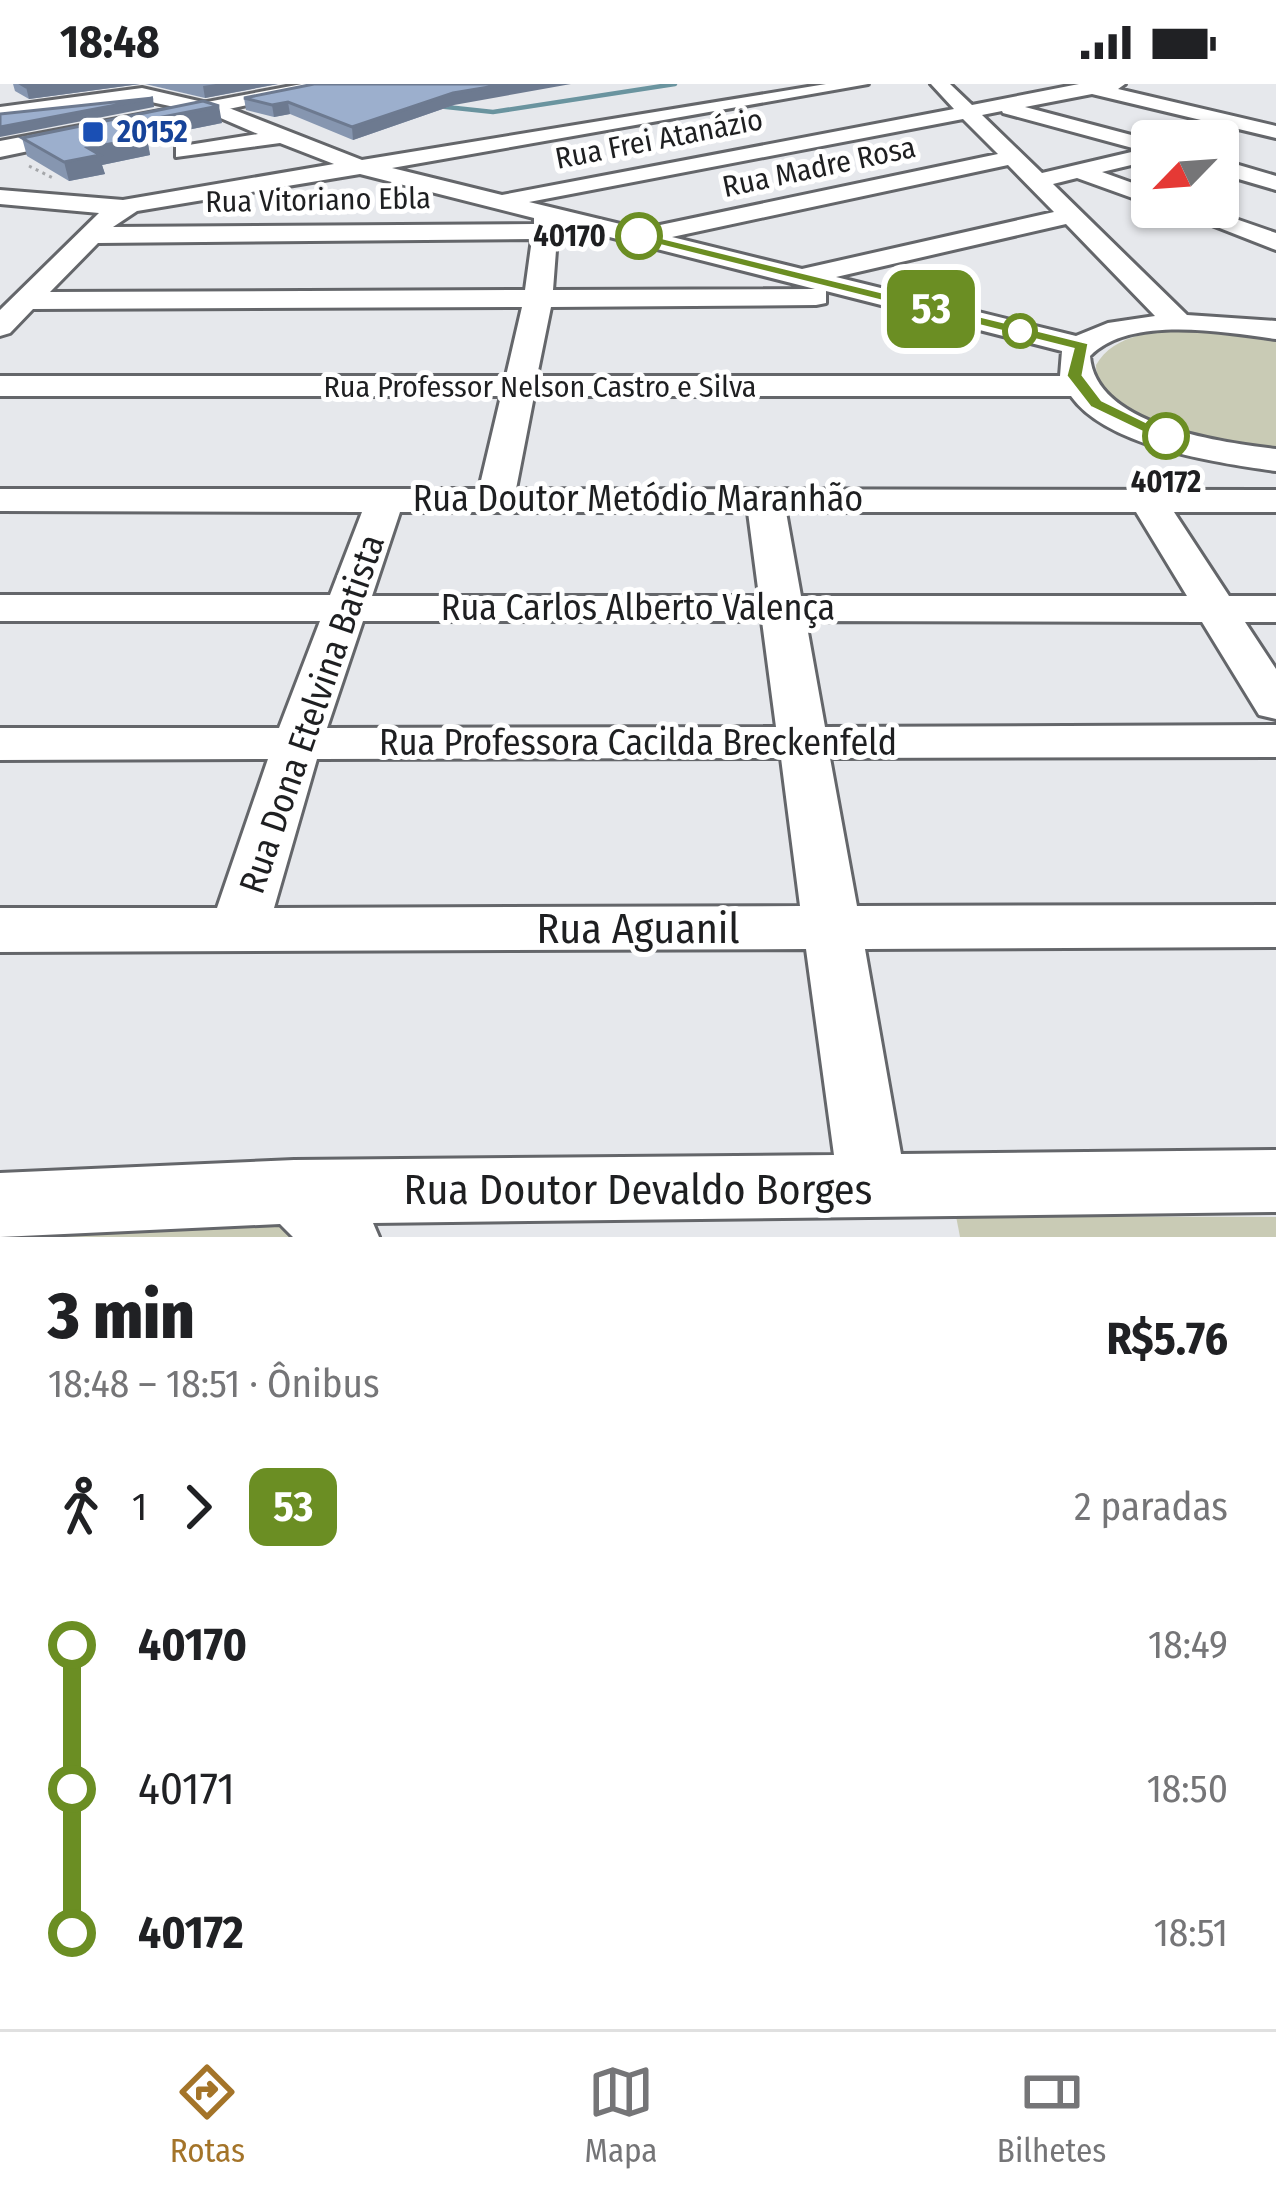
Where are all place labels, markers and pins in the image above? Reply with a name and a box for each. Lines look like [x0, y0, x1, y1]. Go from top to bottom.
place label: 20152 [116, 114, 188, 150]
marker: 20152 [80, 119, 106, 145]
marker: 40170 [617, 214, 661, 258]
place label: 40170 [533, 218, 606, 254]
unlabelled marker [1004, 315, 1036, 347]
marker: 40172 [1144, 414, 1188, 458]
place label: 40172 [1131, 464, 1201, 500]

